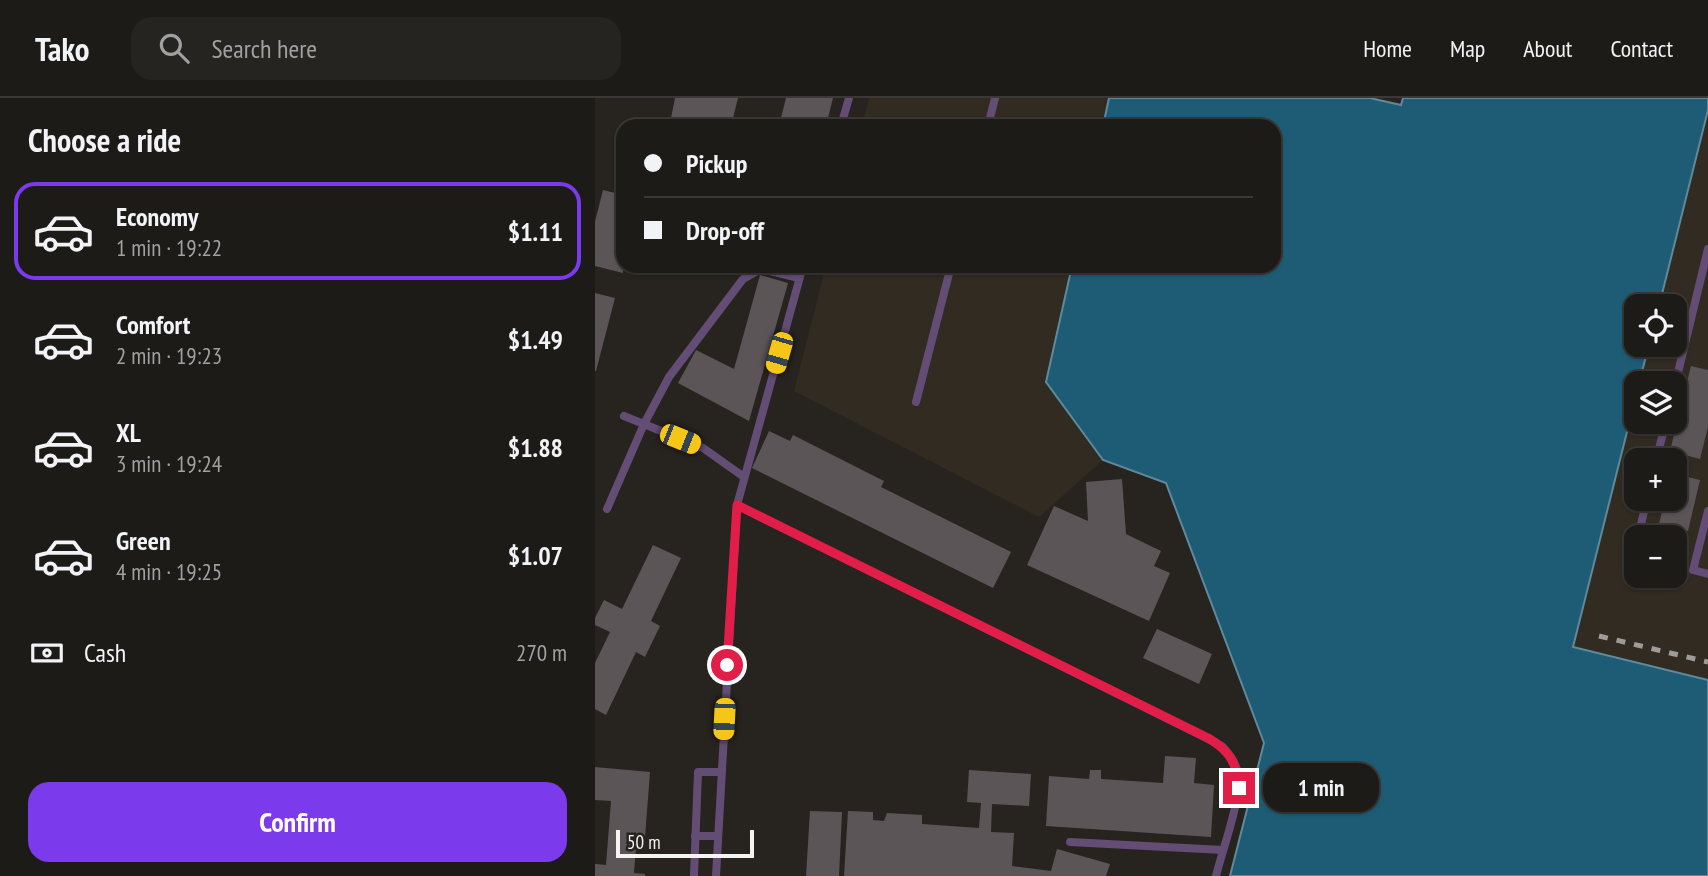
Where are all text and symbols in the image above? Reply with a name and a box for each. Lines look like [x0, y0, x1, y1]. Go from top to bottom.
search box [131, 17, 621, 80]
text: Tako [35, 27, 89, 70]
icon: search [155, 29, 193, 67]
text: Search here [211, 32, 317, 65]
text: Home [1363, 33, 1412, 64]
text: Map [1450, 33, 1485, 64]
text: About [1523, 33, 1572, 64]
text: Contact [1610, 33, 1673, 64]
text: Choose a ride [28, 119, 181, 161]
text: Pickup [686, 147, 747, 180]
icon: car [32, 200, 95, 263]
text: Economy [116, 200, 198, 233]
text: Drop-off [686, 214, 764, 247]
text: $1.11 [508, 215, 563, 248]
text: 1 min · 19:22 [116, 233, 222, 262]
map controls [1624, 294, 1687, 588]
button: locate [1624, 294, 1687, 357]
icon: car [32, 308, 95, 371]
text: Comfort [116, 308, 190, 341]
text: $1.49 [508, 323, 563, 356]
car [764, 330, 795, 376]
text: 2 min · 19:23 [116, 341, 222, 370]
button: layers [1624, 371, 1687, 434]
icon: car [32, 416, 95, 479]
text: XL [116, 416, 141, 449]
car [657, 421, 704, 457]
text: $1.88 [508, 431, 563, 464]
button: + [1624, 448, 1687, 511]
text: 3 min · 19:24 [116, 449, 222, 478]
icon: car [32, 524, 95, 587]
text: Green [116, 524, 171, 557]
button: − [1624, 525, 1687, 588]
text: $1.07 [508, 539, 563, 572]
text: 4 min · 19:25 [116, 557, 222, 586]
icon: cash [28, 634, 66, 672]
text: Cash [84, 636, 126, 669]
text: 270 m [516, 638, 567, 667]
route start [711, 649, 743, 681]
car [713, 697, 736, 741]
callout: 1 min [1263, 764, 1379, 812]
route end [1223, 772, 1255, 804]
text: 1 min [1298, 773, 1344, 802]
button: Confirm [28, 782, 567, 862]
scale bar [616, 827, 754, 859]
text: 50 m [627, 830, 661, 854]

